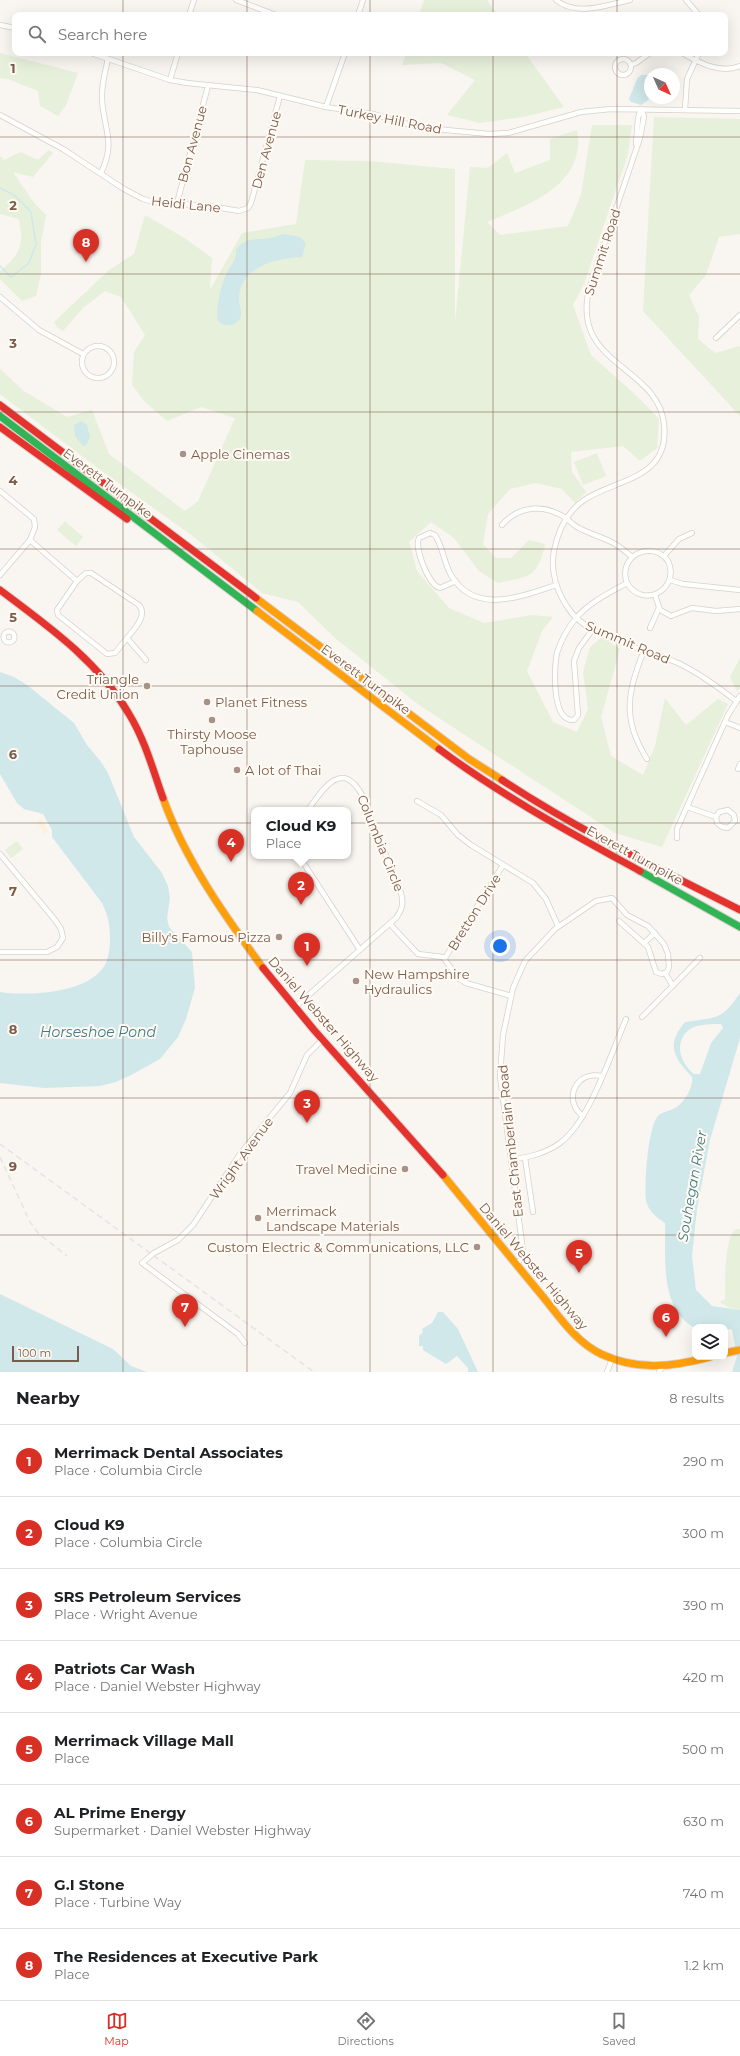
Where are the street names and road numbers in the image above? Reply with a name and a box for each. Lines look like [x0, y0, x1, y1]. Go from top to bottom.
street label: Turkey Hill Road [337, 101, 443, 137]
street label: Bon Avenue [174, 104, 210, 184]
street label: Den Avenue [248, 109, 284, 191]
street label: Heidi Lane [151, 192, 222, 216]
street label: Summit Road [580, 207, 624, 297]
street label: Everett Turnpike [60, 444, 156, 522]
street label: Summit Road [583, 617, 673, 667]
street label: Everett Turnpike [318, 640, 414, 718]
street label: Columbia Circle [354, 792, 408, 894]
street label: Everett Turnpike [584, 822, 686, 888]
street label: Bretton Drive [444, 871, 504, 953]
street label: Daniel Webster Highway [265, 953, 383, 1086]
street label: East Chamberlain Road [494, 1064, 526, 1218]
street label: Wright Avenue [206, 1114, 276, 1202]
street label: Daniel Webster Highway [476, 1199, 592, 1334]

